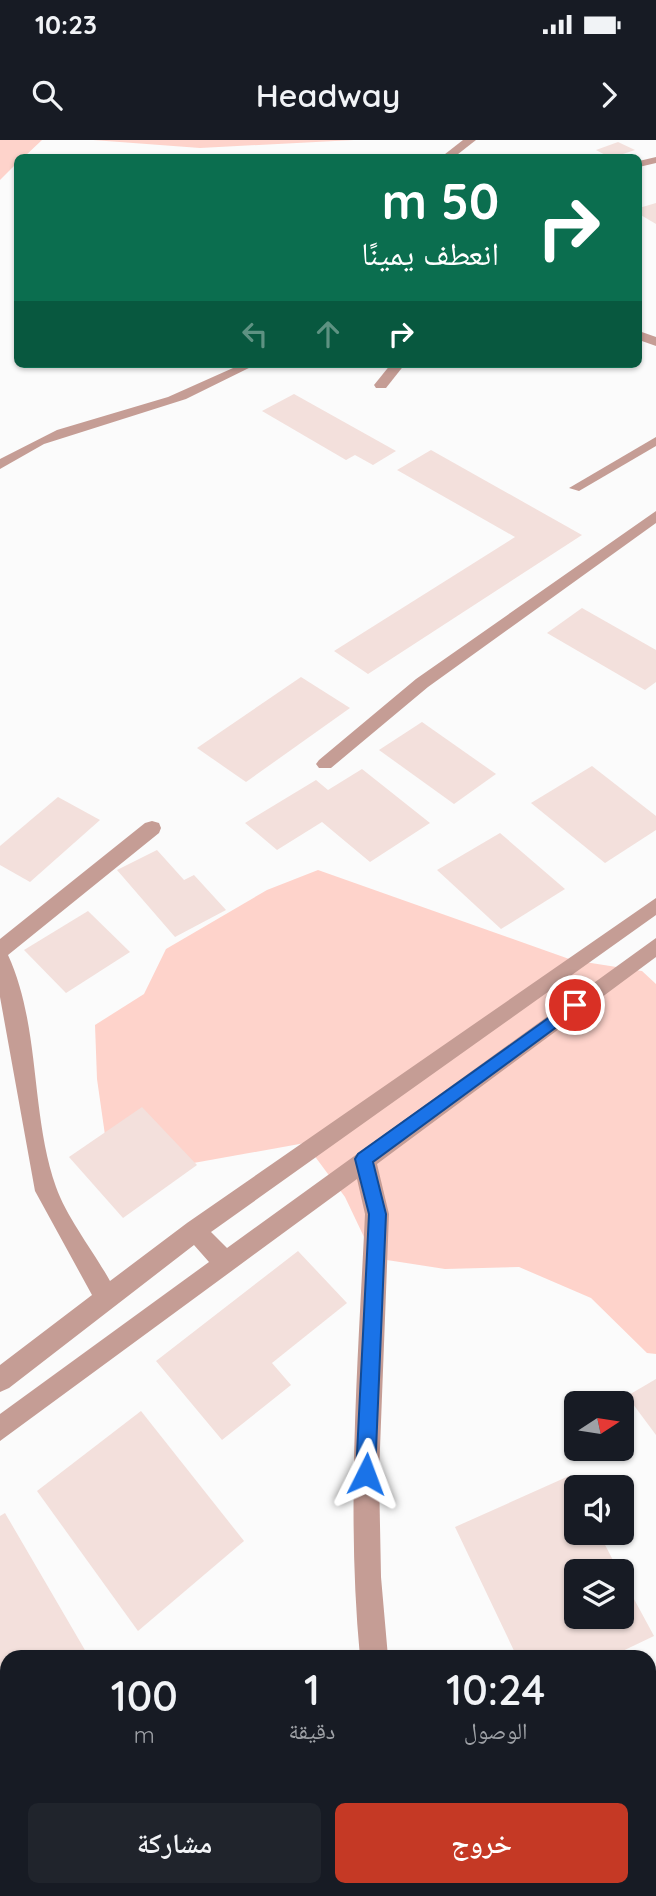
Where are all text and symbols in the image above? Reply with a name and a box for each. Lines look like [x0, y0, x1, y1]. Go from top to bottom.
text: 10:23 [35, 8, 97, 41]
text: Headway [256, 75, 400, 115]
icon: search [28, 76, 66, 114]
icon: forward [590, 76, 628, 114]
text: 50 m [382, 170, 499, 231]
icon: right [523, 182, 614, 273]
text: انعطف يمينًا [361, 233, 499, 273]
icon: left [236, 315, 274, 353]
icon: ahead [309, 315, 347, 353]
icon: right [382, 315, 420, 353]
pin [545, 975, 605, 1035]
icon: arrive [556, 986, 594, 1024]
north arrow [564, 1391, 634, 1461]
map controls [564, 1391, 634, 1629]
position arrow [329, 1437, 403, 1511]
button: sound [564, 1475, 634, 1545]
button: layers [564, 1559, 634, 1629]
text: 1 [304, 1663, 320, 1716]
text: 10:24 [446, 1663, 545, 1716]
text: 100 [111, 1669, 178, 1722]
text: دقيقة [289, 1716, 335, 1745]
text: الوصول [464, 1716, 528, 1745]
text: m [134, 1720, 155, 1749]
button: مشاركة [28, 1803, 321, 1883]
button: خروج [335, 1803, 628, 1883]

